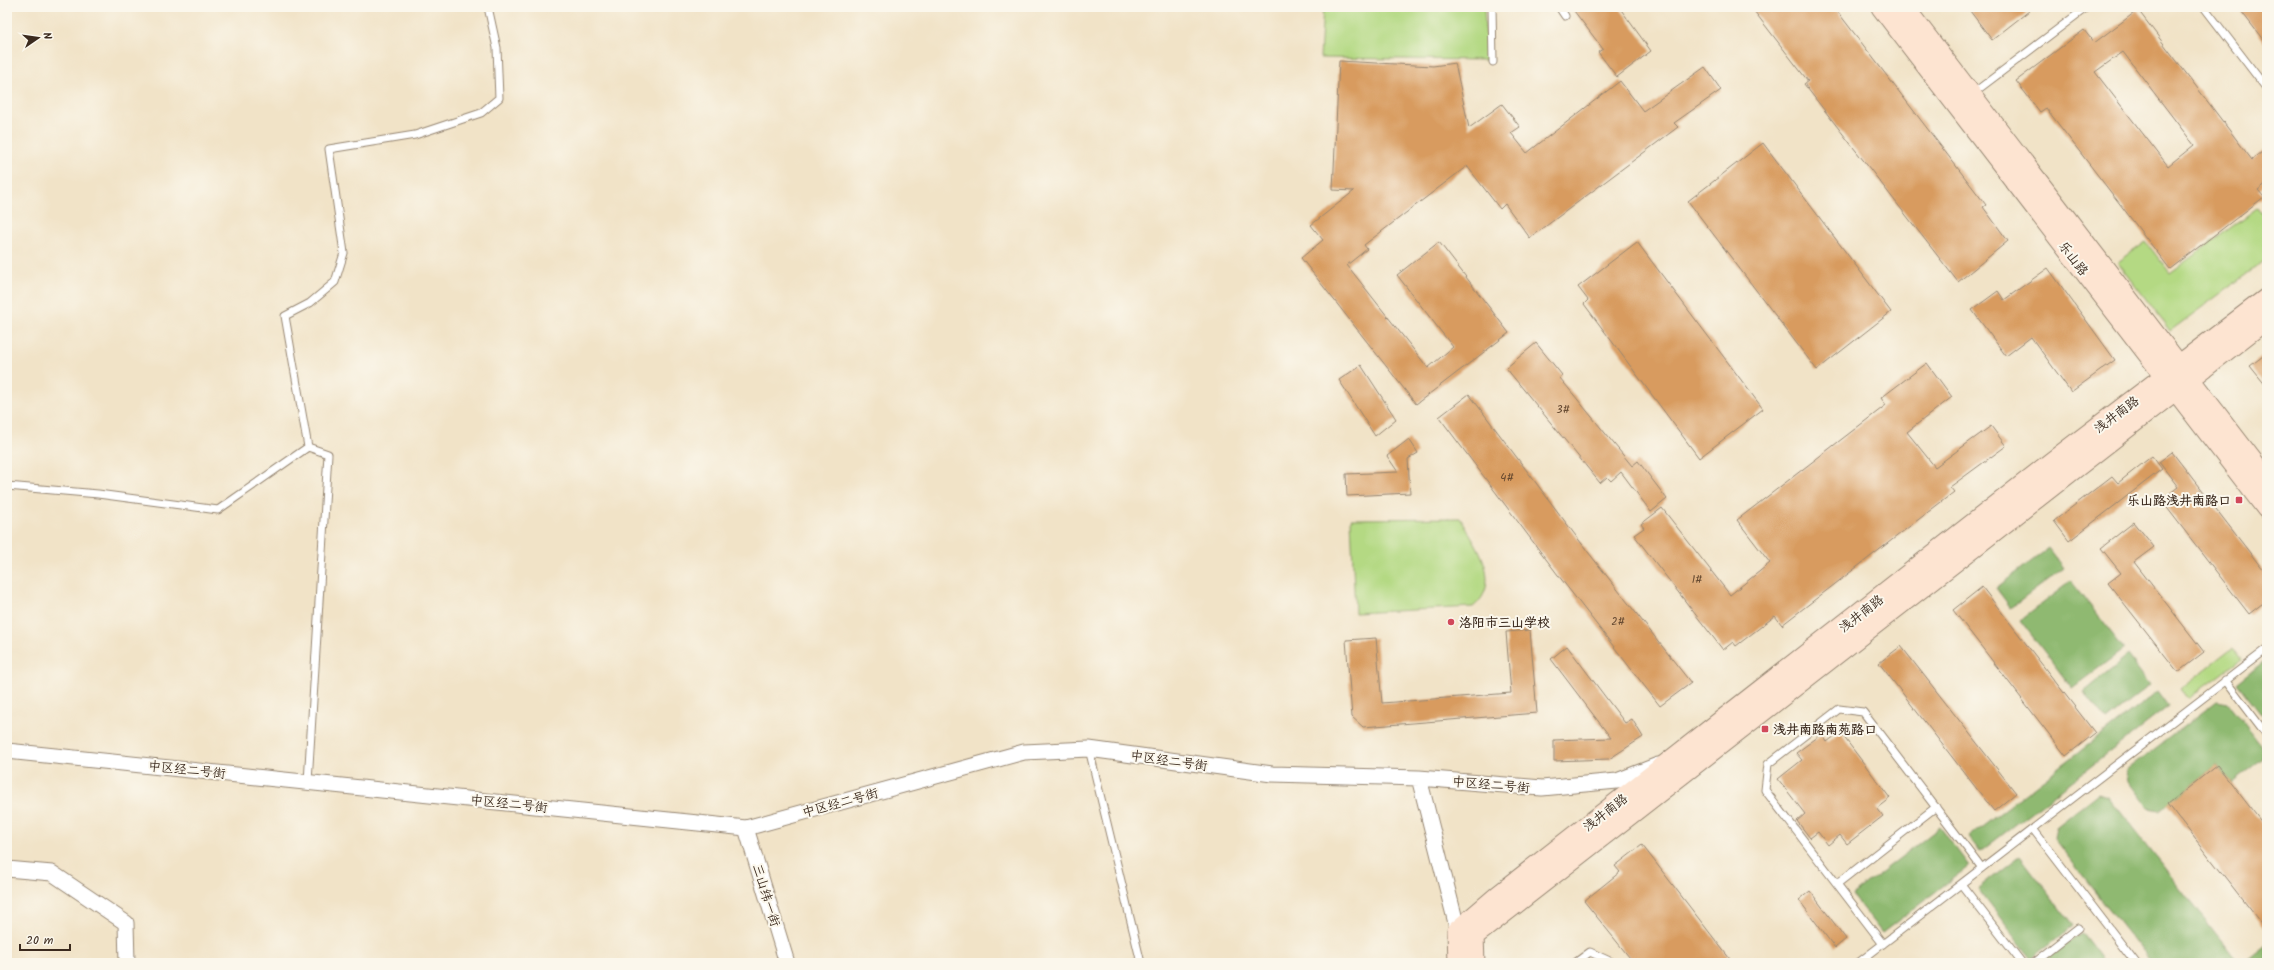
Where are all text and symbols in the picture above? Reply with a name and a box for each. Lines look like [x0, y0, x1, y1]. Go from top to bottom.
north arrow [18, 18, 58, 58]
text: N [37, 31, 56, 41]
street label: 乐山路 [2053, 237, 2093, 281]
street label: 浅井南路 [2090, 391, 2144, 439]
house number: 3# [1556, 401, 1571, 419]
house number: 4# [1500, 469, 1514, 487]
place label: 乐山路浅井南路口 [2127, 491, 2231, 512]
marker: 乐山路浅井南路口 [2234, 495, 2244, 505]
house number: 1# [1692, 571, 1703, 589]
street label: 浅井南路 [1835, 590, 1889, 638]
place label: 洛阳市三山学校 [1459, 613, 1550, 634]
house number: 2# [1611, 613, 1626, 631]
marker: 洛阳市三山学校 [1446, 617, 1456, 627]
place label: 浅井南路南苑路口 [1773, 720, 1877, 741]
marker: 浅井南路南苑路口 [1760, 724, 1770, 734]
street label: 中区经二号街 [1129, 746, 1209, 777]
street label: 中区经二号街 [147, 756, 227, 785]
street label: 中区经二号街 [1451, 772, 1531, 799]
street label: 中区经二号街 [800, 783, 881, 824]
street label: 浅井南路 [1579, 789, 1633, 837]
street label: 中区经二号街 [469, 790, 549, 819]
street label: 三山纬一街 [746, 861, 785, 930]
scale bar [20, 926, 70, 952]
text: 20 m [26, 931, 54, 950]

